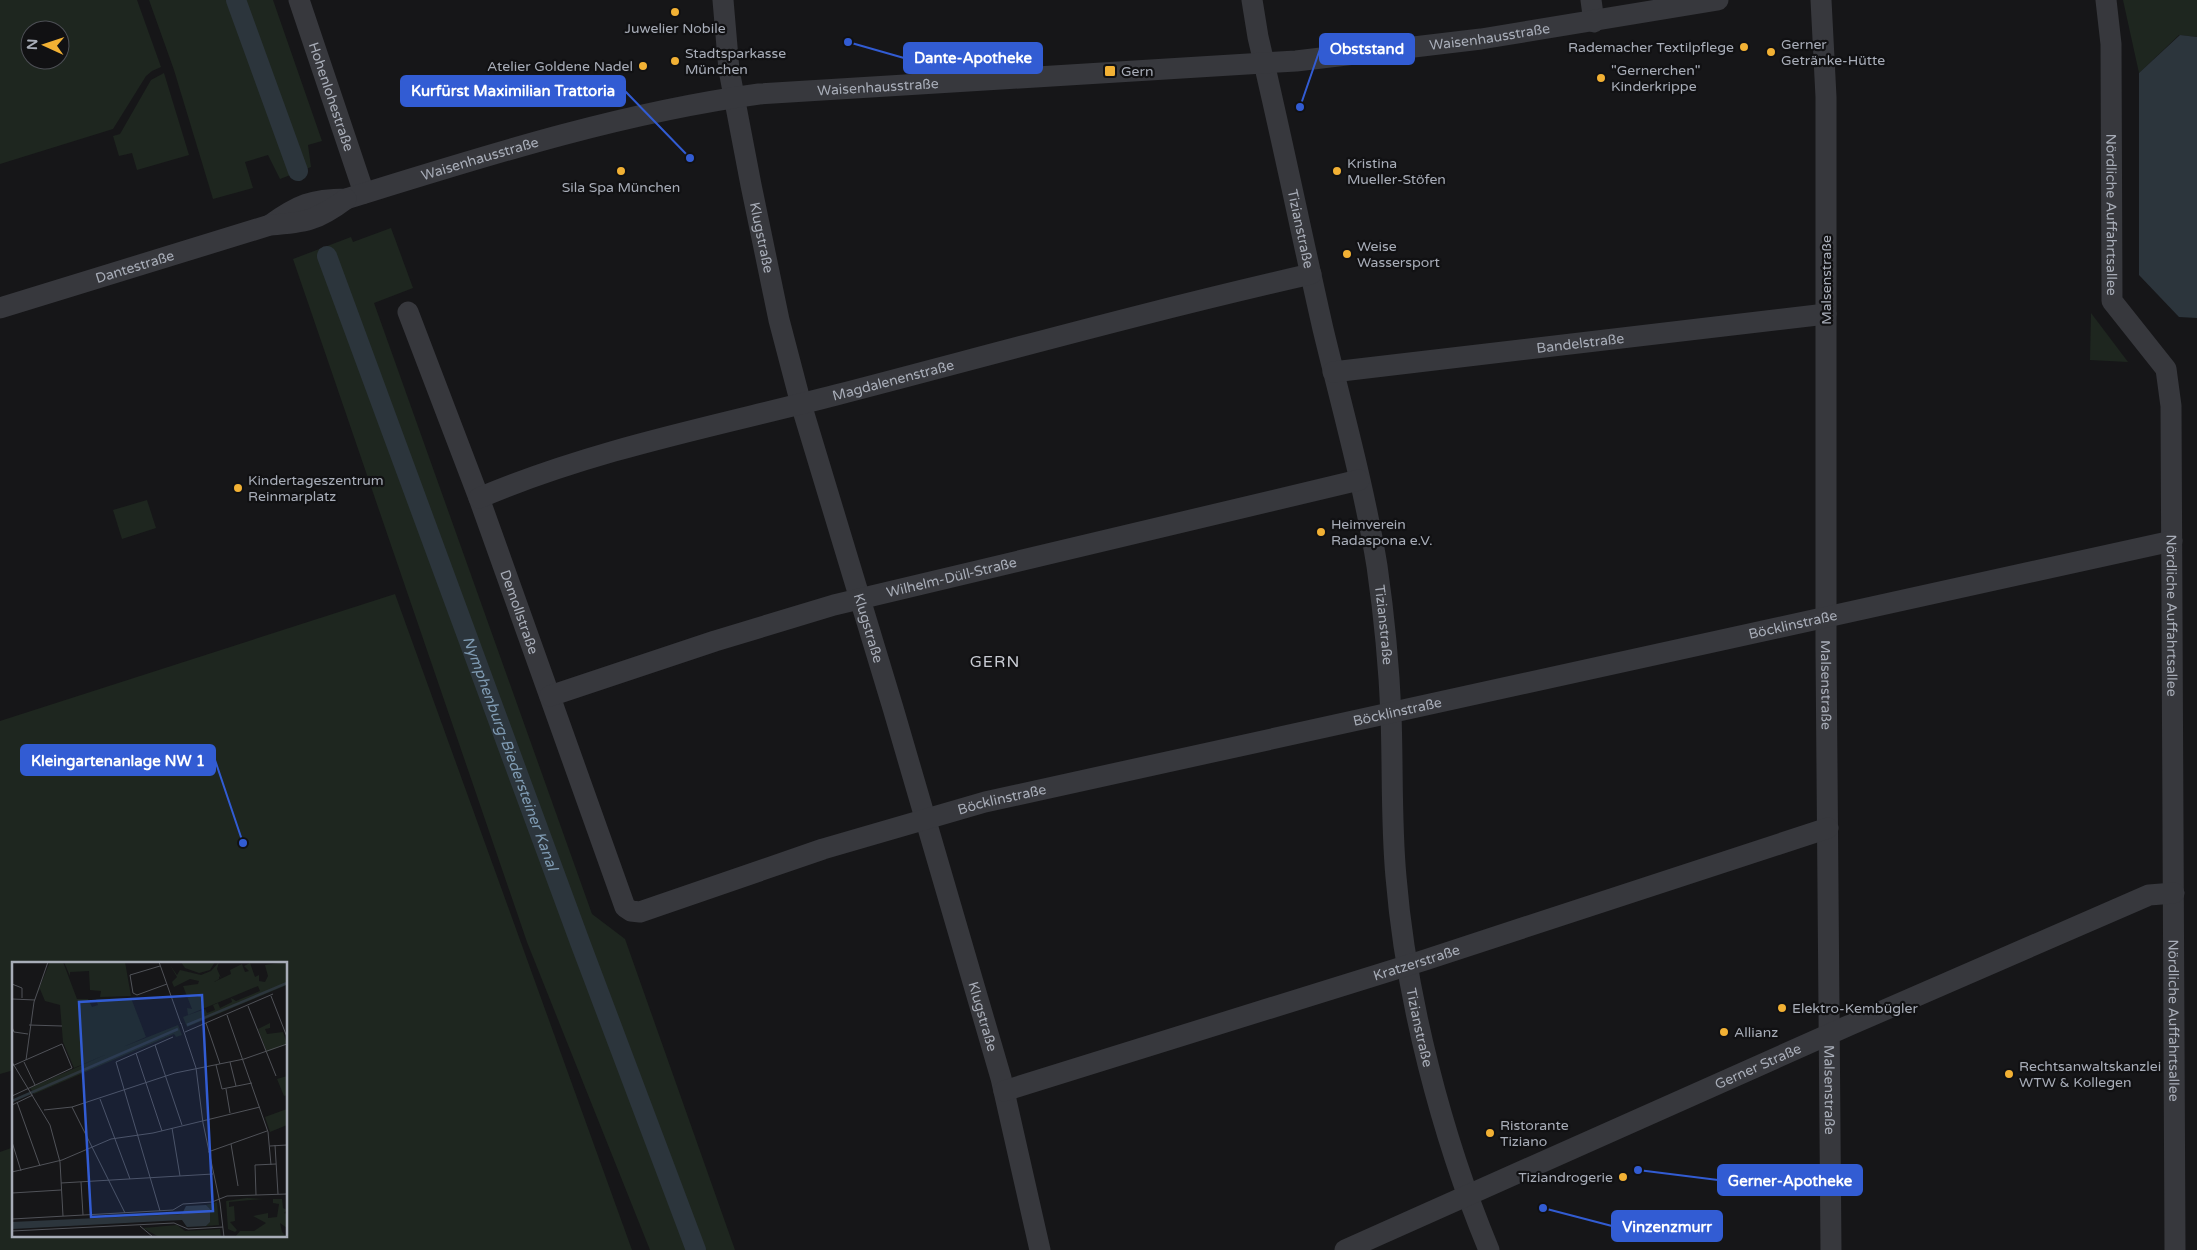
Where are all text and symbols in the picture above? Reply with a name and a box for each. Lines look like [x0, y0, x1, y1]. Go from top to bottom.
marker: Juwelier Nobile [669, 6, 681, 18]
street label: Waisenhausstraße [1428, 19, 1551, 54]
north arrow [20, 20, 70, 70]
place label: Juwelier Nobile [624, 20, 726, 37]
callout: Obststand [1320, 34, 1414, 64]
place label: Gerner Getränke-Hütte [1781, 36, 1885, 69]
text: N [24, 38, 41, 50]
place label: Rademacher Textilpflege [1568, 39, 1734, 56]
street label: Hohenlohestraße [305, 40, 358, 154]
text: Obststand [1330, 40, 1404, 58]
marker: Rademacher Textilpflege [1738, 41, 1750, 53]
callout: Dante-Apotheke [904, 43, 1042, 73]
place label: Stadtsparkasse München [685, 45, 786, 78]
marker: Gerner Getränke-Hütte [1765, 46, 1777, 58]
text: Dante-Apotheke [914, 49, 1033, 68]
marker: Stadtsparkasse München [669, 55, 681, 67]
place label: Atelier Goldene Nadel [487, 58, 633, 75]
marker: Atelier Goldene Nadel [637, 60, 649, 72]
place label: "Gernerchen" Kinderkrippe [1611, 62, 1700, 95]
place label: Gern [1121, 63, 1153, 80]
marker: Gern [1103, 64, 1117, 78]
marker: "Gernerchen" Kinderkrippe [1595, 72, 1607, 84]
street label: Waisenhausstraße [817, 74, 939, 99]
callout: Kurfürst Maximilian Trattoria [401, 76, 625, 106]
text: Kurfürst Maximilian Trattoria [411, 82, 615, 100]
street label: Waisenhausstraße [419, 133, 540, 184]
street label: Nördliche Auffahrtsallee [2103, 134, 2120, 296]
place label: Kristina Mueller-Stöfen [1347, 155, 1446, 188]
marker: Sila Spa München [615, 165, 627, 177]
marker: Kristina Mueller-Stöfen [1331, 165, 1343, 177]
place label: Sila Spa München [562, 179, 680, 196]
street label: Tizianstraße [1284, 188, 1318, 270]
street label: Klugstraße [746, 201, 778, 275]
street label: Malsenstraße [1818, 235, 1835, 325]
place label: Weise Wassersport [1357, 238, 1441, 271]
street label: Dantestraße [93, 246, 176, 287]
marker: Weise Wassersport [1341, 248, 1353, 260]
street label: Bandelstraße [1536, 329, 1625, 356]
street label: Magdalenenstraße [830, 356, 956, 404]
place label: Kindertageszentrum Reinmarplatz [248, 472, 384, 505]
marker: Kindertageszentrum Reinmarplatz [232, 482, 244, 494]
place label: Heimverein Radaspona e.V. [1331, 516, 1433, 549]
marker: Heimverein Radaspona e.V. [1315, 526, 1327, 538]
street label: Nördliche Auffahrtsallee [2163, 534, 2181, 697]
street label: Wilhelm-Düll-Straße [885, 553, 1018, 601]
street label: Demollstraße [497, 567, 543, 656]
street label: Tizianstraße [1371, 584, 1397, 666]
street label: Klugstraße [850, 591, 887, 665]
street label: Böcklinstraße [1747, 606, 1839, 642]
water label: Nymphenburg-Biedersteiner Kanal [459, 634, 562, 875]
street label: Malsenstraße [1818, 640, 1835, 730]
district label: GERN [970, 652, 1020, 672]
street label: Böcklinstraße [1351, 693, 1443, 729]
callout: Kleingartenanlage NW 1 [21, 745, 215, 775]
text: Kleingartenanlage NW 1 [31, 752, 205, 771]
street label: Böcklinstraße [956, 780, 1048, 818]
street label: Nördliche Auffahrtsallee [2165, 939, 2183, 1102]
street label: Kratzerstraße [1371, 941, 1462, 984]
inset map [12, 962, 288, 1238]
street label: Klugstraße [965, 980, 1001, 1053]
street label: Tizianstraße [1403, 986, 1437, 1069]
place label: Elektro-Kembügler [1792, 1000, 1918, 1017]
marker: Elektro-Kembügler [1776, 1002, 1788, 1014]
place label: Allianz [1734, 1024, 1778, 1041]
marker: Allianz [1718, 1026, 1730, 1038]
street label: Gerner Straße [1712, 1039, 1804, 1093]
street label: Malsenstraße [1821, 1045, 1839, 1135]
place label: Rechtsanwaltskanzlei WTW & Kollegen [2019, 1058, 2161, 1091]
marker: Rechtsanwaltskanzlei WTW & Kollegen [2003, 1068, 2015, 1080]
place label: Ristorante Tiziano [1500, 1117, 1569, 1150]
marker: Ristorante Tiziano [1484, 1127, 1496, 1139]
callout: Gerner-Apotheke [1718, 1165, 1862, 1195]
place label: Tiziandrogerie [1518, 1169, 1613, 1186]
marker: Tiziandrogerie [1617, 1171, 1629, 1183]
text: Gerner-Apotheke [1728, 1172, 1853, 1191]
callout: Vinzenzmurr [1612, 1211, 1722, 1241]
text: Vinzenzmurr [1622, 1218, 1712, 1236]

